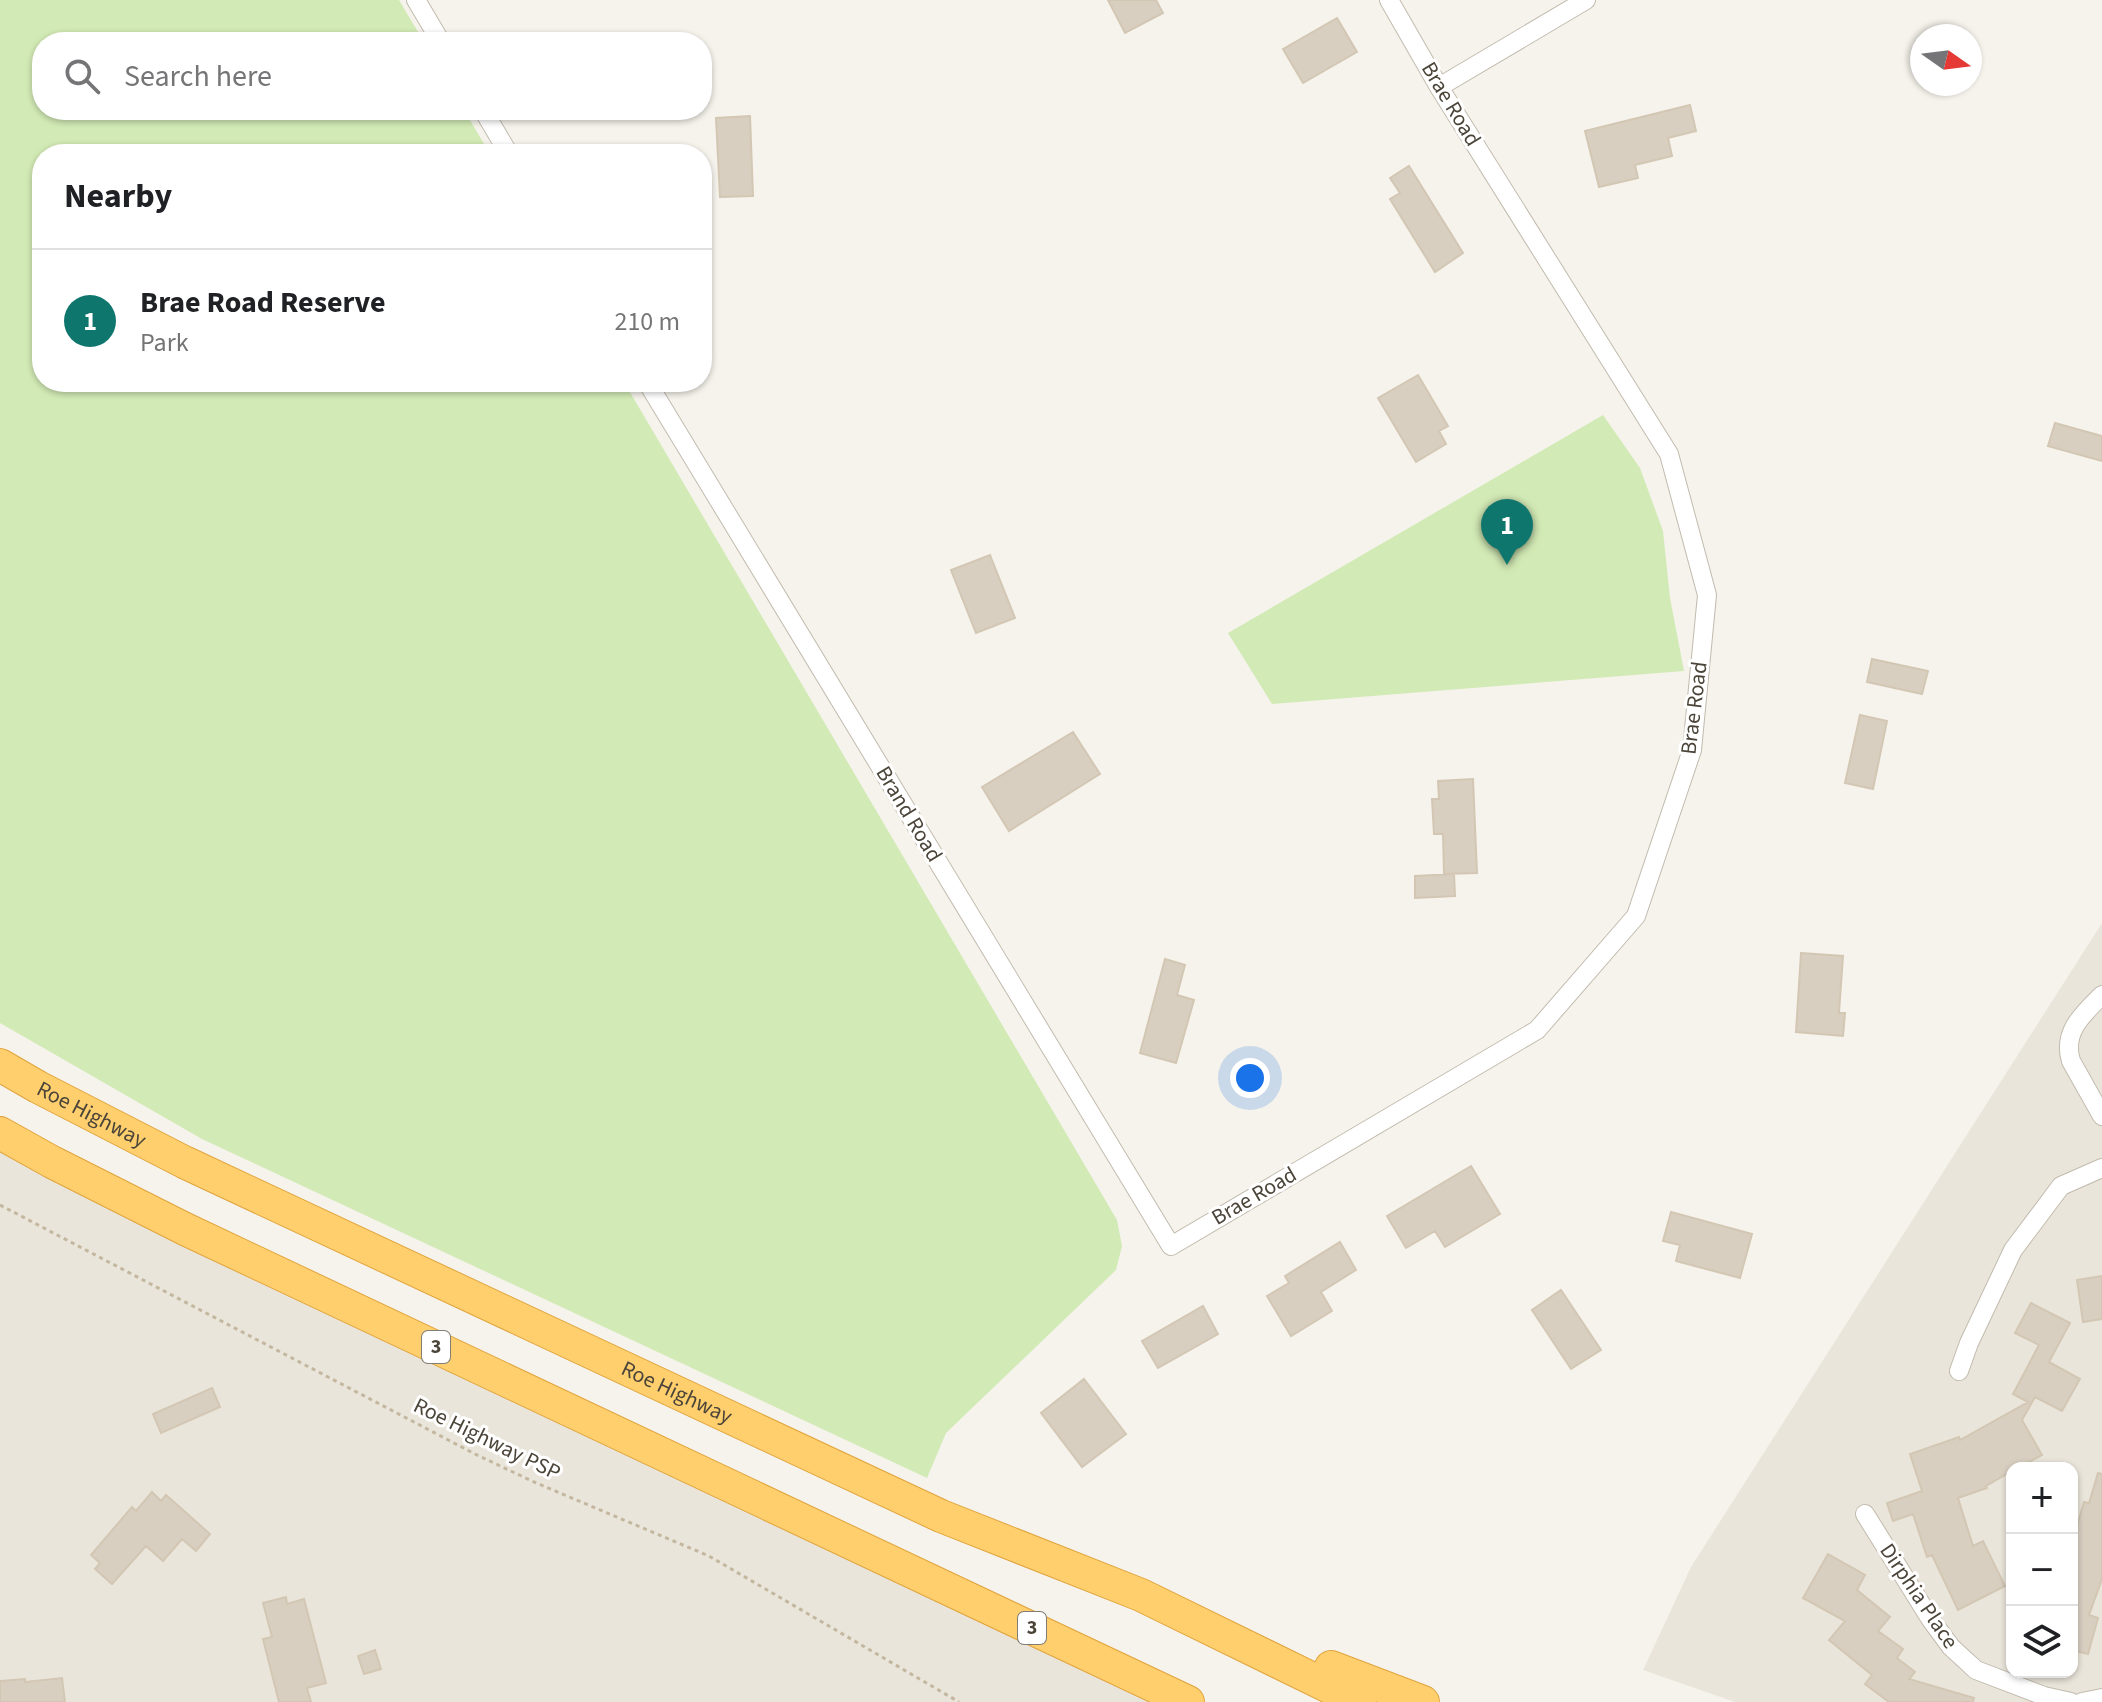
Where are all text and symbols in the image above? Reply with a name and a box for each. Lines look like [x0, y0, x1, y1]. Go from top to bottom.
north arrow [1910, 24, 1982, 96]
search box [32, 32, 712, 120]
icon: search [60, 54, 104, 98]
text: Search here [124, 55, 272, 98]
street label: Brae Road [1413, 56, 1489, 152]
text: Nearby [64, 172, 172, 221]
text: Brae Road Reserve [140, 281, 386, 324]
text: 1 [83, 303, 97, 340]
text: 210 m [614, 303, 680, 340]
text: Park [140, 324, 189, 361]
pin: 1 [1481, 499, 1533, 565]
street label: Brae Road [1672, 660, 1716, 756]
street label: Brand Road [868, 760, 950, 868]
your location [1230, 1058, 1270, 1098]
street label: Roe Highway [31, 1073, 153, 1156]
street label: Brae Road [1205, 1159, 1303, 1233]
road number: 3 [422, 1331, 450, 1363]
street label: Roe Highway [616, 1353, 738, 1433]
street label: Roe Highway PSP [408, 1390, 566, 1488]
map controls [2006, 1462, 2078, 1678]
button: + [2006, 1462, 2078, 1534]
button: − [2006, 1534, 2078, 1606]
street label: Dirphia Place [1872, 1537, 1966, 1655]
button: layers [2006, 1606, 2078, 1678]
road number: 3 [1018, 1612, 1046, 1644]

